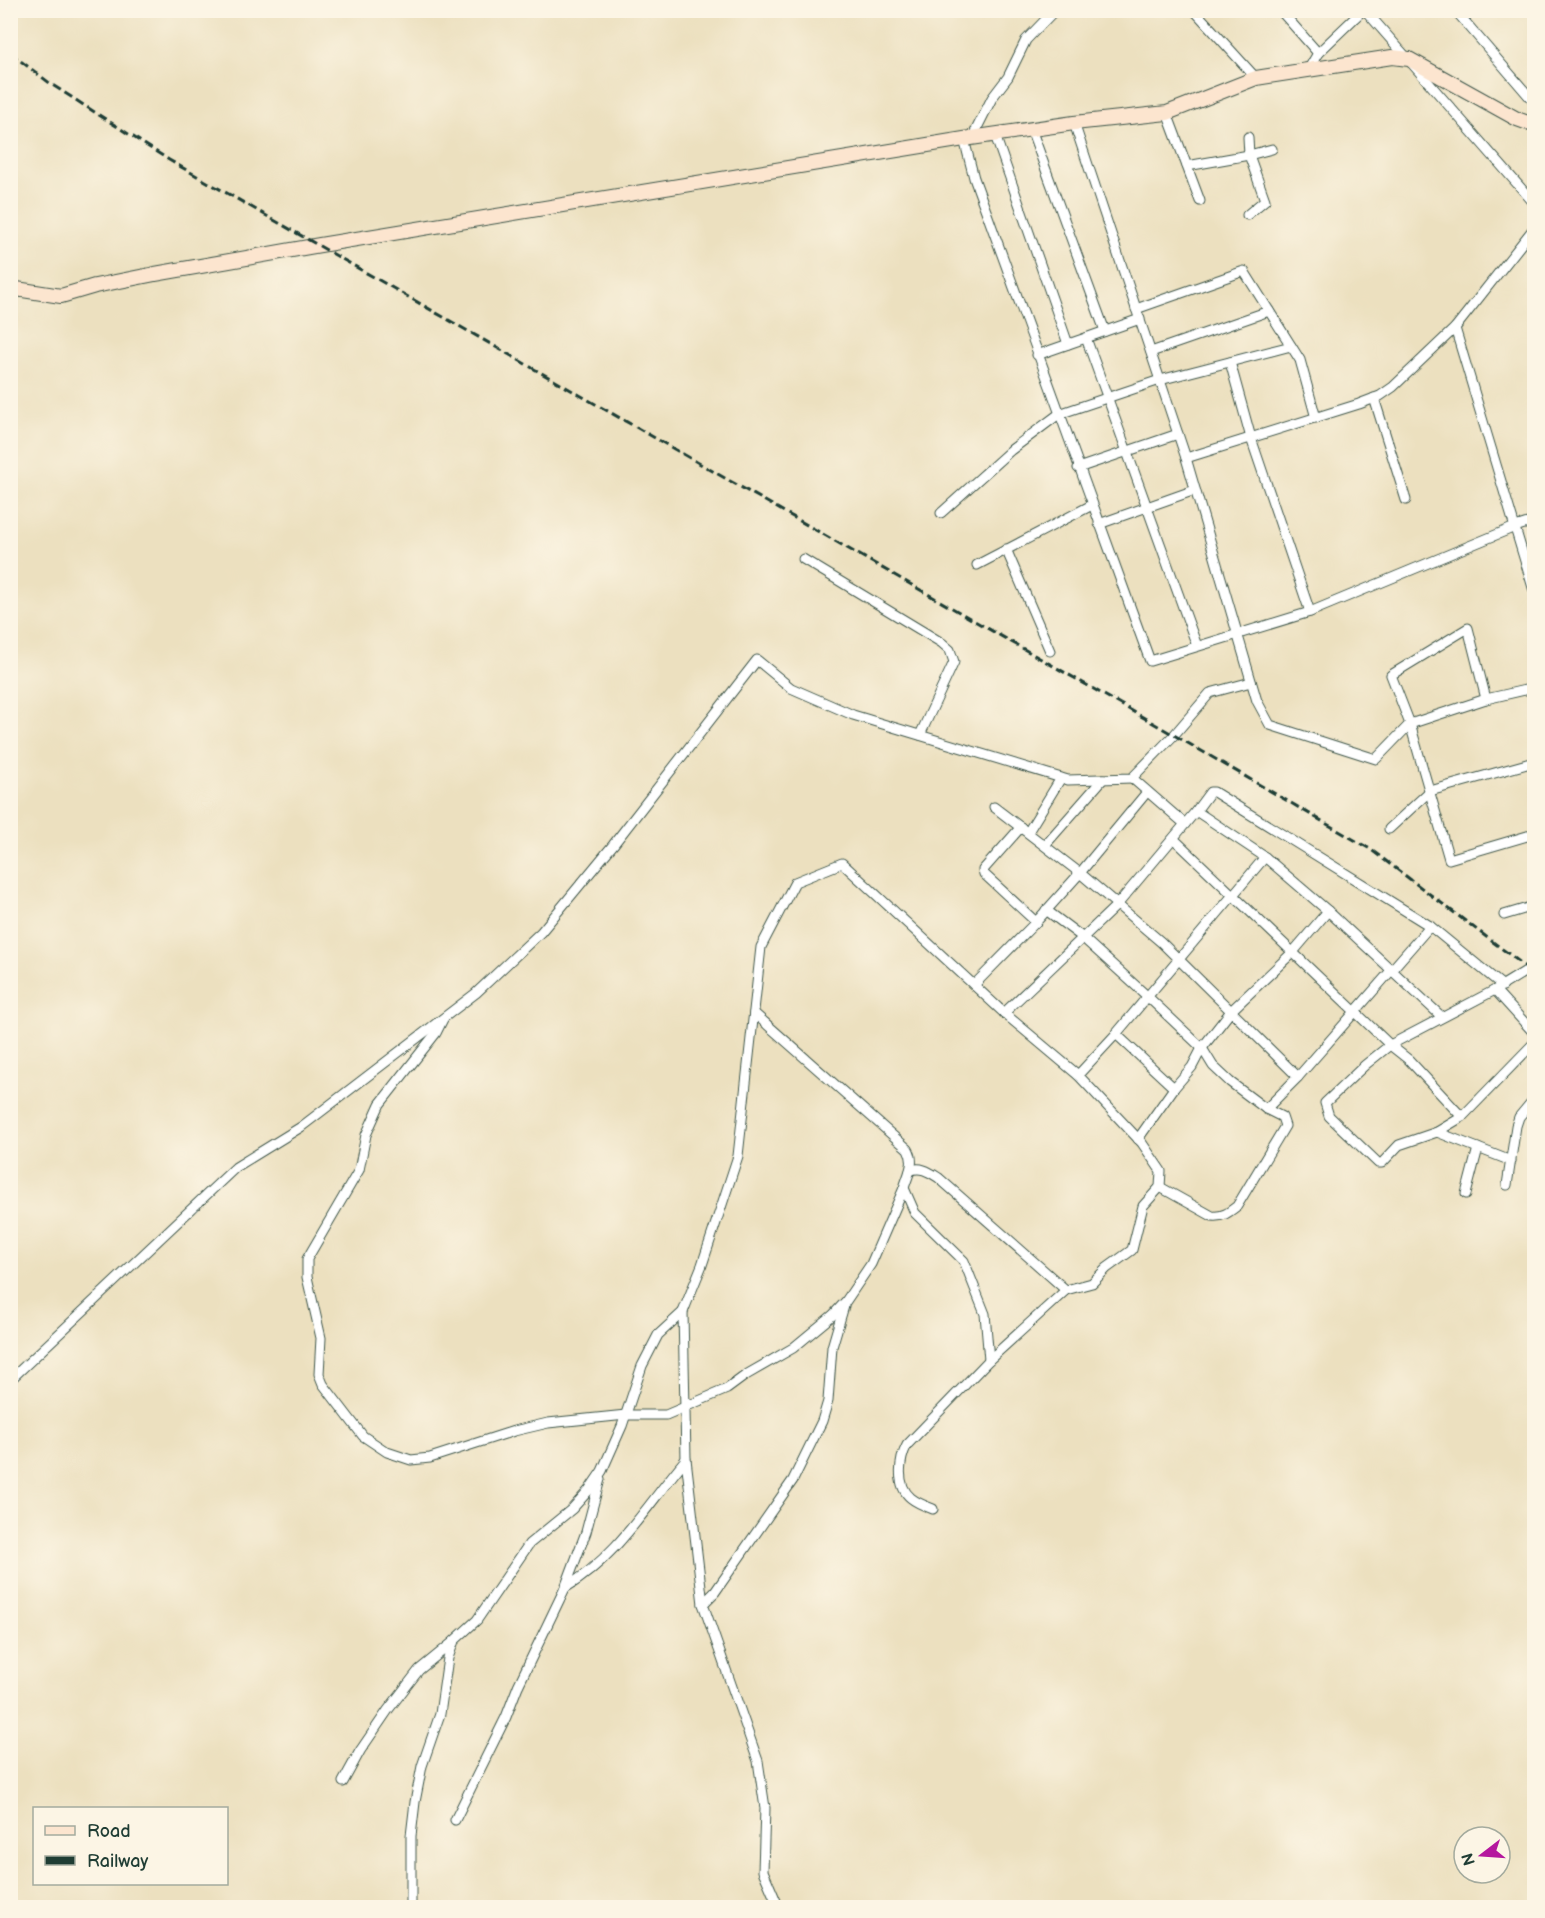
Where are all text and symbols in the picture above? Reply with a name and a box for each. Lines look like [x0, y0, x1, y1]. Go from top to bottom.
legend [33, 1807, 228, 1885]
text: Road [87, 1821, 131, 1842]
north arrow [1452, 1825, 1512, 1885]
text: N [1458, 1850, 1480, 1867]
text: Railway [87, 1851, 149, 1872]

